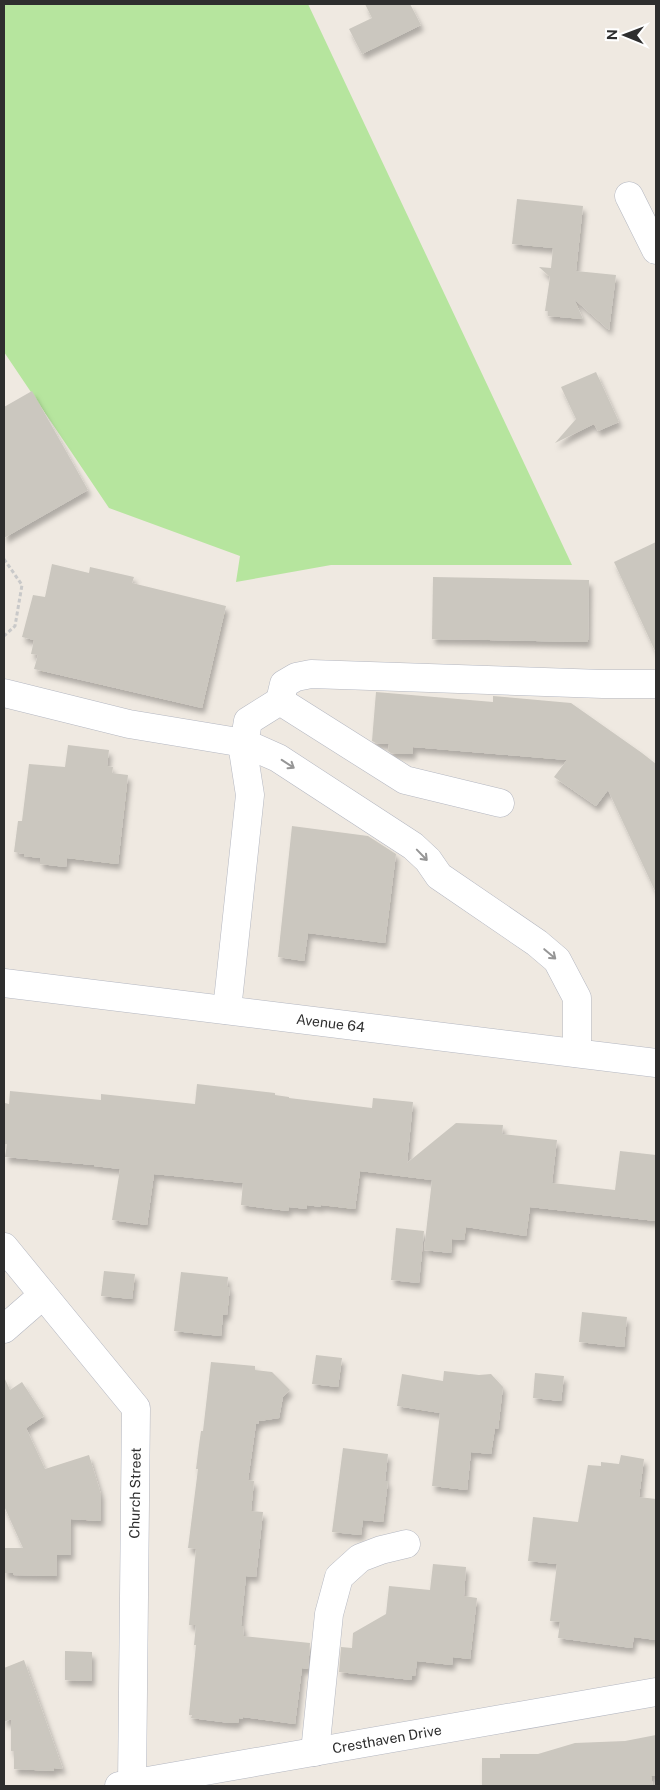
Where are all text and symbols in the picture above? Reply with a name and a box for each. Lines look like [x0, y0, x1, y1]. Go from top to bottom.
north arrow [600, 10, 650, 60]
text: N [604, 29, 620, 40]
one-way arrow [281, 759, 295, 770]
one-way arrow [416, 849, 429, 861]
one-way arrow [543, 948, 556, 959]
street label: Avenue 64 [295, 1011, 366, 1035]
street label: Church Street [126, 1447, 144, 1539]
street label: Cresthaven Drive [331, 1722, 443, 1757]

